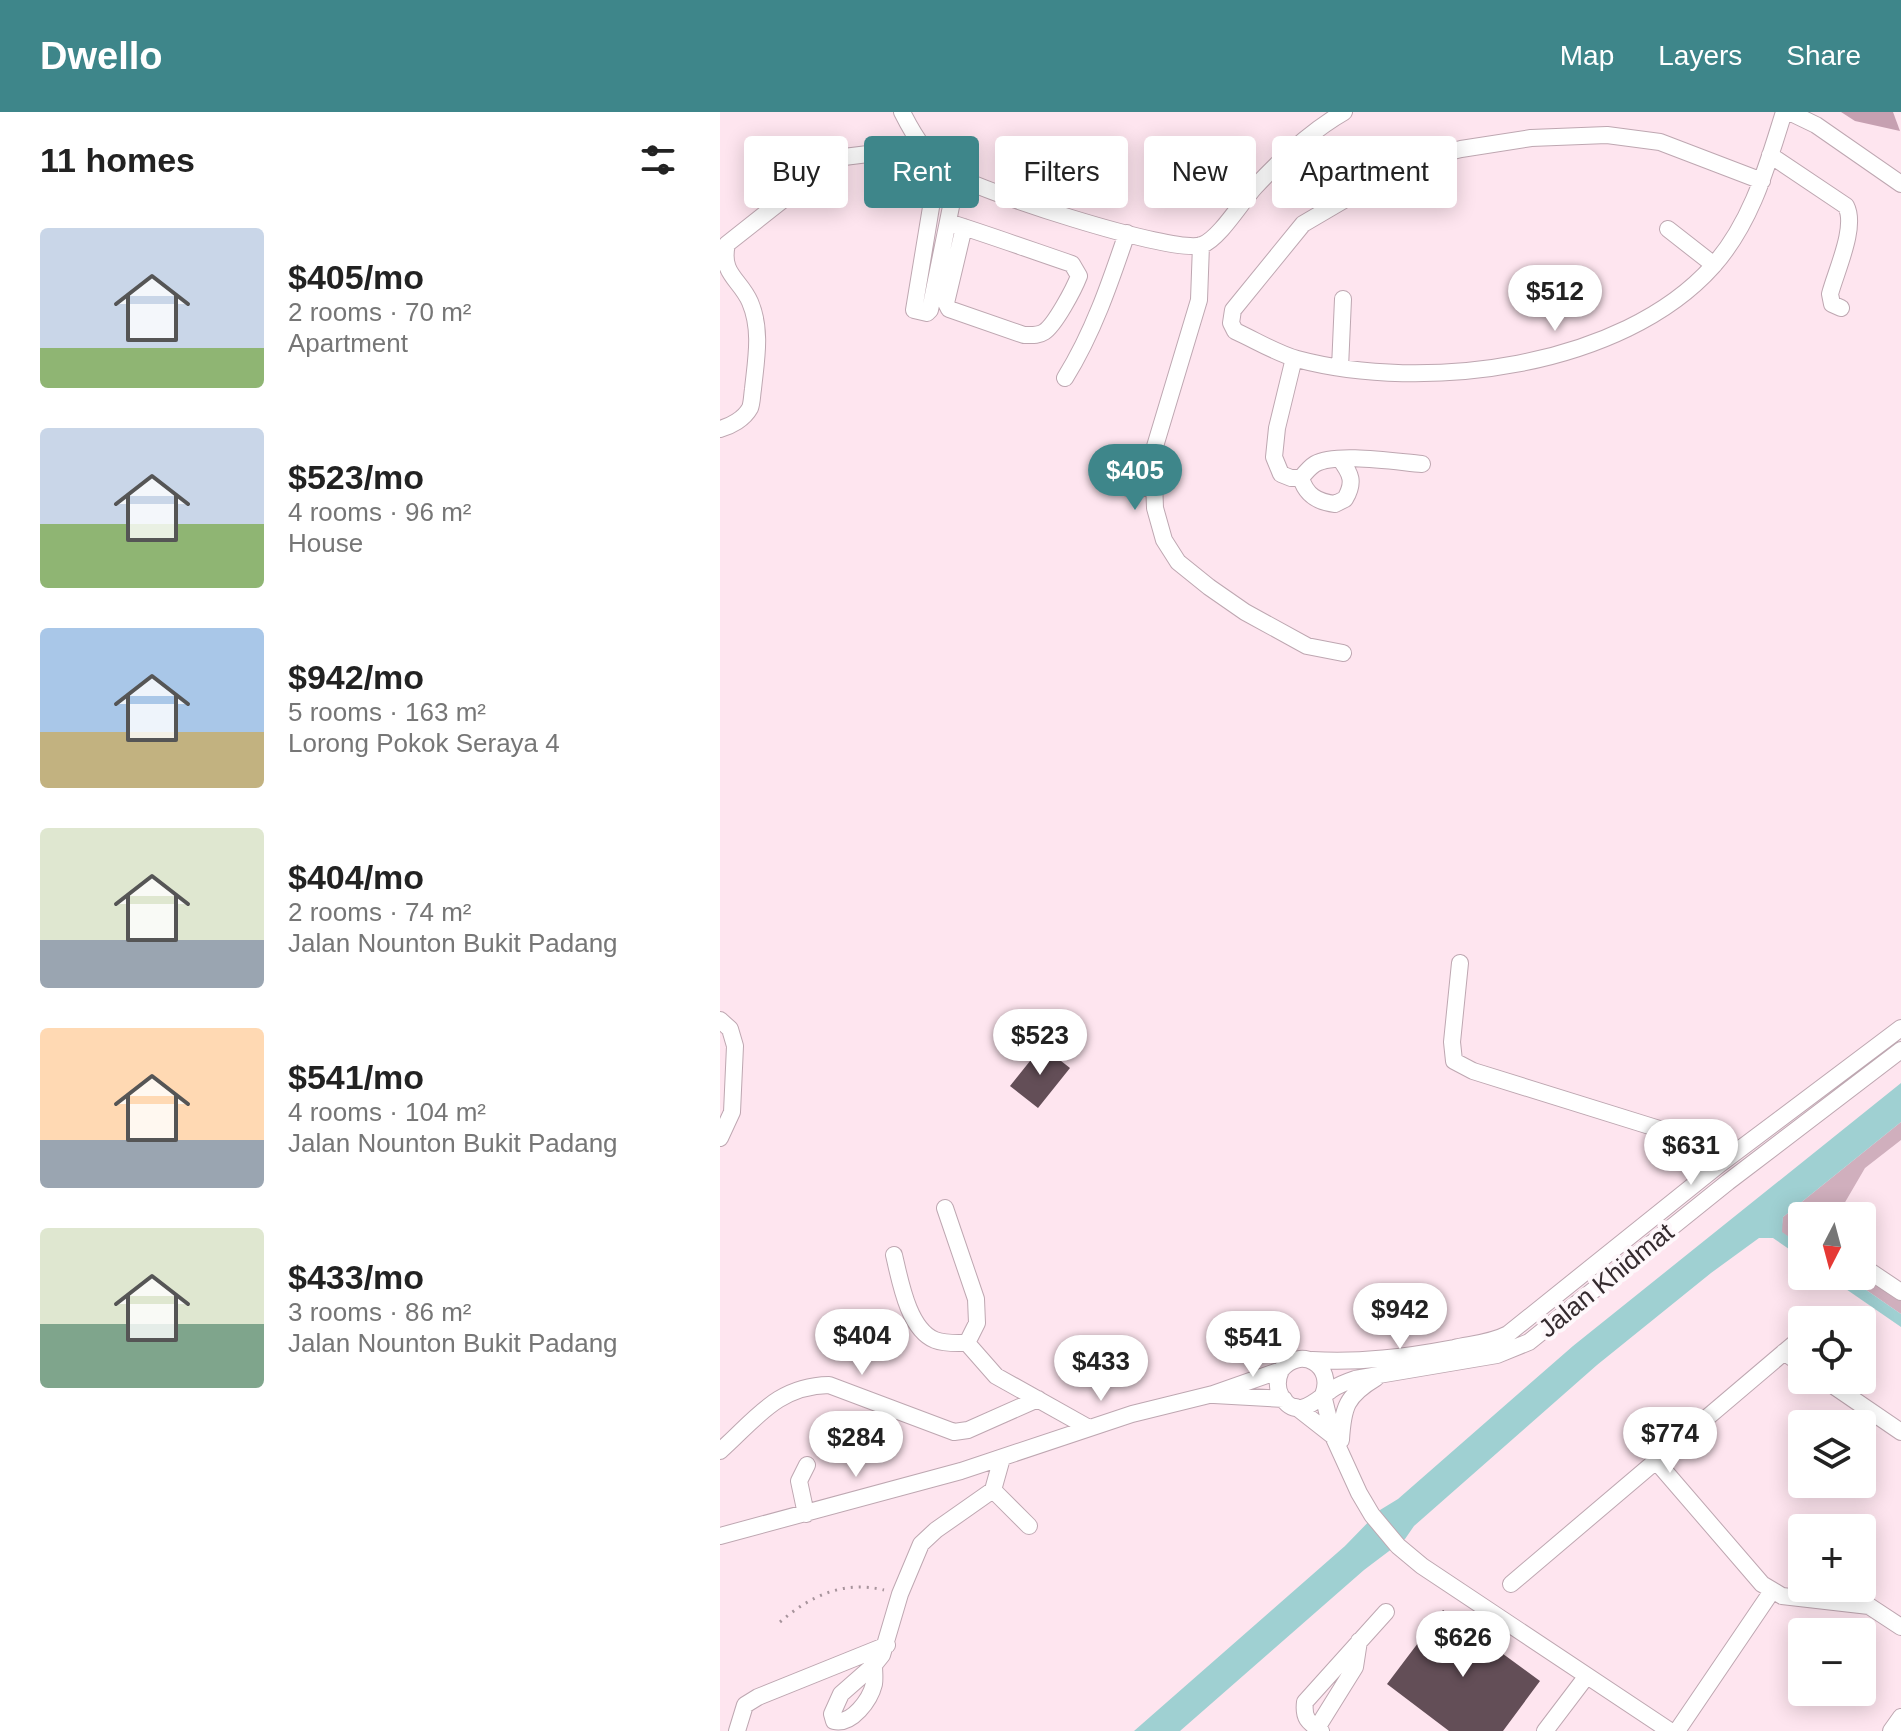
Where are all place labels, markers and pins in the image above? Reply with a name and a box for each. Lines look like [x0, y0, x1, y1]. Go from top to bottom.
pin: $512 [1508, 265, 1602, 333]
pin: $405 [1088, 444, 1182, 512]
pin: $523 [993, 1009, 1087, 1077]
pin: $631 [1644, 1119, 1738, 1187]
pin: $942 [1353, 1283, 1447, 1351]
pin: $404 [815, 1309, 909, 1377]
pin: $541 [1206, 1311, 1300, 1379]
pin: $433 [1054, 1335, 1148, 1403]
pin: $774 [1623, 1407, 1717, 1475]
pin: $284 [809, 1411, 903, 1479]
pin: $626 [1416, 1611, 1510, 1679]

